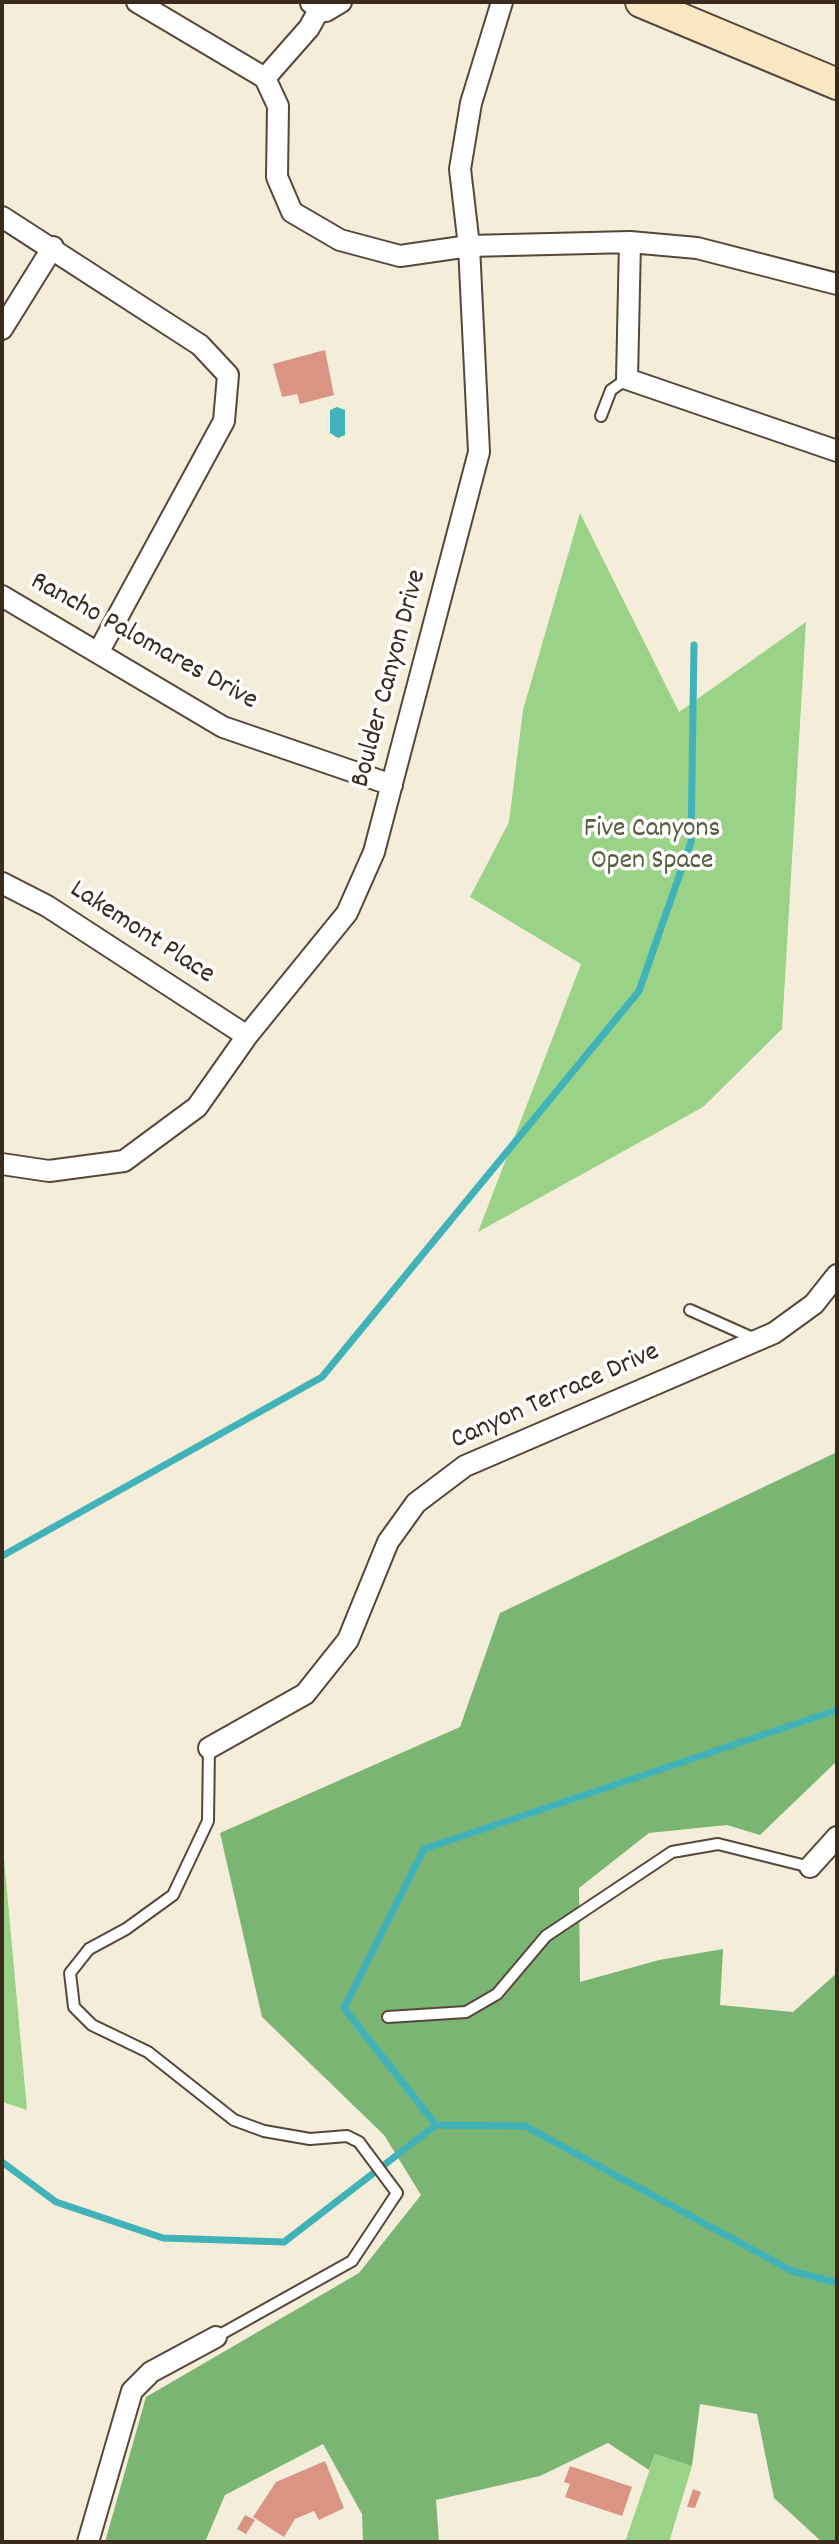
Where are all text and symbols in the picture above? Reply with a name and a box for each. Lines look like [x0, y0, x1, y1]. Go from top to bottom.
street label: Rancho Palomares Drive [23, 567, 263, 719]
street label: Boulder Canyon Drive [346, 567, 436, 791]
park label: Five Canyons Open Space [584, 814, 720, 880]
street label: Lakemont Place [62, 875, 220, 993]
street label: Canyon Terrace Drive [447, 1337, 665, 1459]

